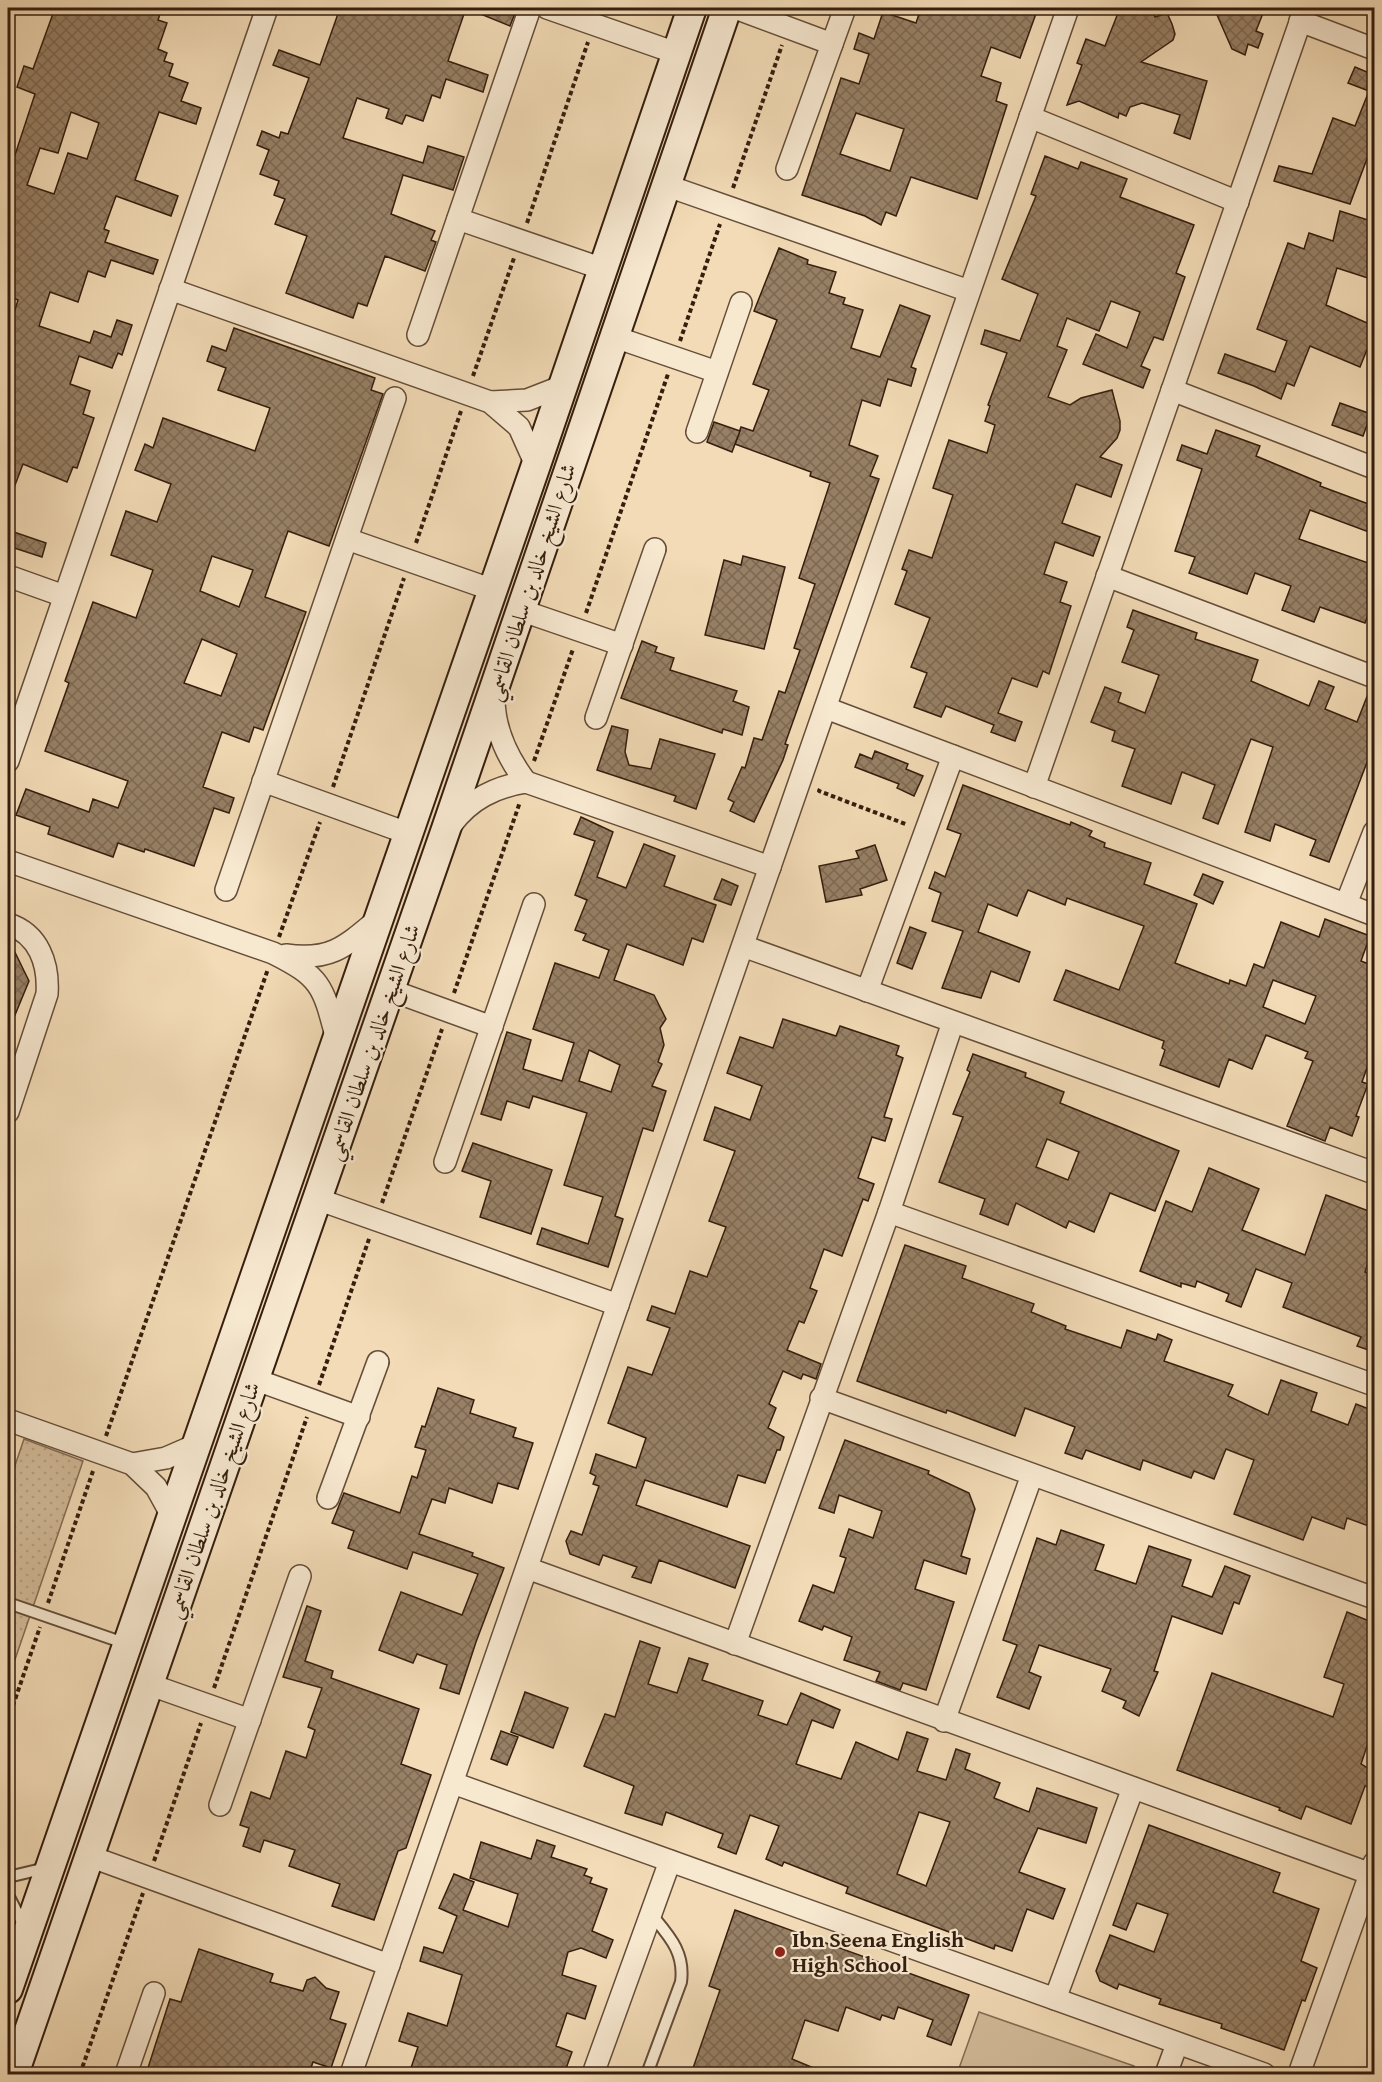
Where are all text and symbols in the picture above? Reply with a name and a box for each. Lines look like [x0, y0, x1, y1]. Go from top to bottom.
street label: شارع الشيخ خالد بن سلطان القاسمي [476, 459, 588, 707]
street label: شارع الشيخ خالد بن سلطان القاسمي [316, 919, 432, 1166]
street label: شارع الشيخ خالد بن سلطان القاسمي [156, 1377, 272, 1624]
place label: Ibn Seena English High School [792, 1923, 964, 1980]
marker: Ibn Seena English High School [773, 1945, 787, 1959]

